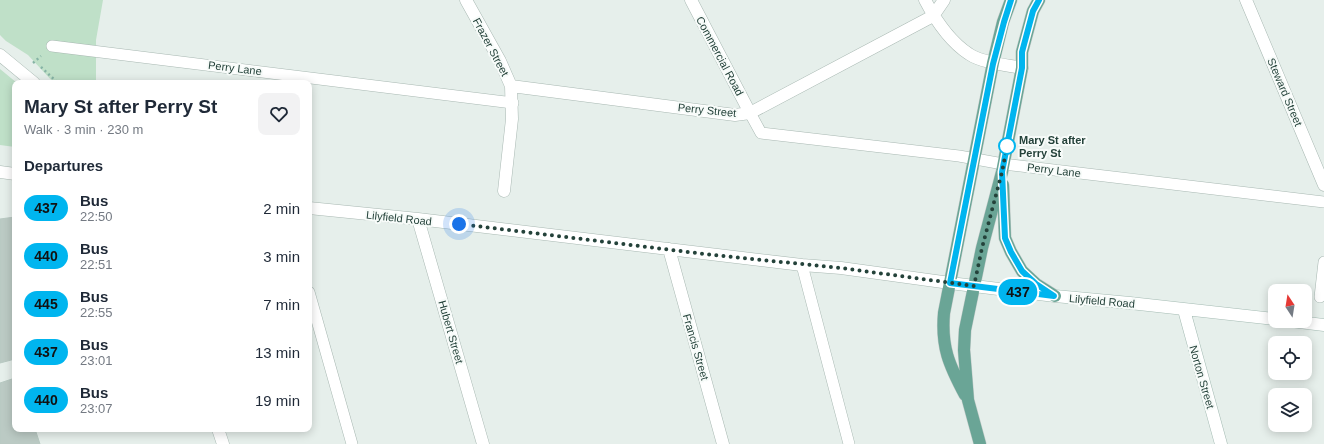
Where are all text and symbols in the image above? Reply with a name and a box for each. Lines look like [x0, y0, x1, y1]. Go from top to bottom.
street label: Commercial Road [694, 14, 746, 98]
street label: Frazer Street [471, 16, 511, 78]
street label: Steward Street [1265, 56, 1305, 128]
street label: Perry Lane [208, 59, 262, 77]
button: heart [258, 93, 300, 135]
text: Mary St after Perry St [24, 96, 217, 117]
street label: Perry Street [677, 101, 737, 119]
text: Walk · 3 min · 230 m [24, 122, 143, 137]
place label: Mary St after Perry St [1019, 134, 1086, 159]
marker: Mary St after Perry St [998, 137, 1016, 155]
text: Departures [24, 157, 103, 174]
street label: Perry Lane [1027, 161, 1081, 179]
text: Bus [80, 192, 108, 209]
text: 437 [34, 200, 58, 216]
text: 2 min [263, 200, 300, 217]
text: 22:50 [80, 209, 113, 224]
street label: Lilyfield Road [366, 209, 432, 227]
your location [449, 214, 469, 234]
text: Bus [80, 240, 108, 257]
text: 440 [34, 248, 58, 264]
text: 3 min [263, 248, 300, 265]
text: 22:51 [80, 257, 113, 272]
line badge: 437 [995, 279, 1041, 305]
text: 437 [1006, 284, 1030, 300]
north arrow [1268, 284, 1312, 328]
map controls [1268, 284, 1312, 432]
text: Bus [80, 288, 108, 305]
street label: Lilyfield Road [1069, 292, 1135, 310]
text: 445 [34, 296, 58, 312]
text: 7 min [263, 296, 300, 313]
street label: Hubert Street [436, 299, 466, 365]
text: 22:55 [80, 305, 113, 320]
street label: Francis Street [681, 312, 711, 382]
text: Bus [80, 336, 108, 353]
button: locate [1268, 336, 1312, 380]
text: 437 [34, 344, 58, 360]
text: 13 min [255, 344, 300, 361]
street label: Norton Street [1187, 344, 1217, 410]
text: 23:01 [80, 353, 113, 368]
text: Bus [80, 384, 108, 401]
button: layers [1268, 388, 1312, 432]
text: 440 [34, 392, 58, 408]
text: 19 min [255, 392, 300, 409]
text: 23:07 [80, 401, 113, 416]

